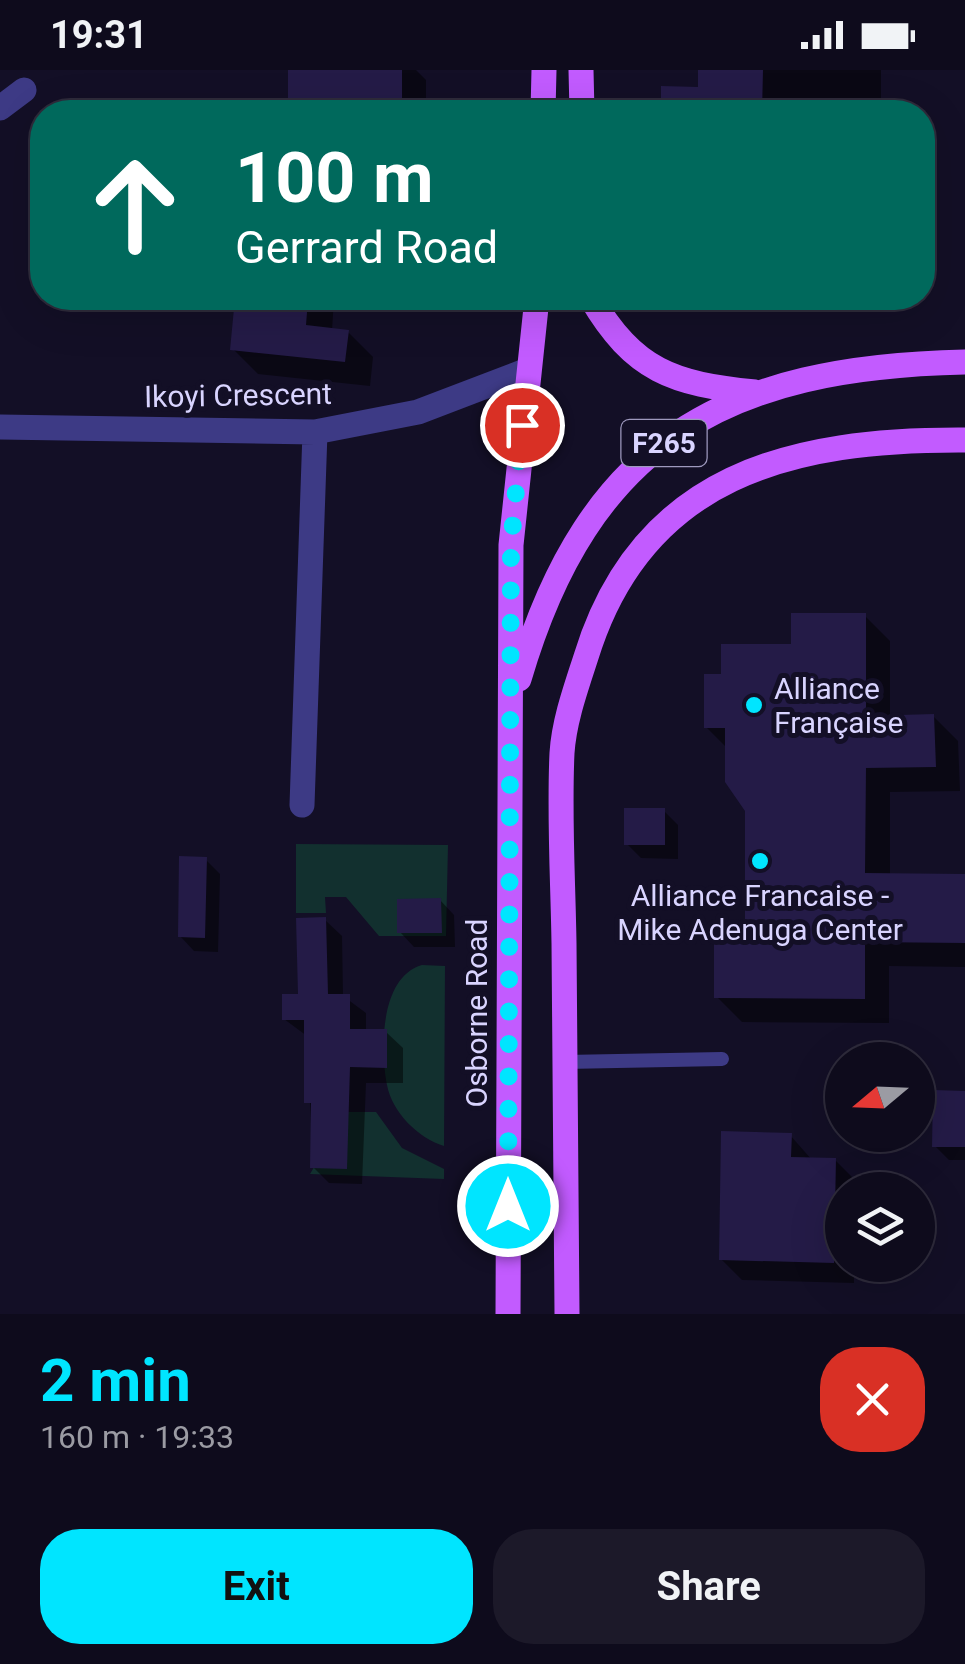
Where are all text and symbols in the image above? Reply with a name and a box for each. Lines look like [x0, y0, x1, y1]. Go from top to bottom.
text: 19:31 [50, 13, 148, 57]
text: 100 m [235, 137, 434, 219]
icon: ahead [70, 140, 200, 270]
text: Gerrard Road [235, 221, 498, 274]
street label: Ikoyi Crescent [144, 376, 332, 414]
pin [480, 383, 565, 468]
icon: arrive [495, 398, 550, 453]
road number: F265 [622, 420, 706, 466]
place label: Alliance Française [774, 671, 903, 740]
marker: Alliance Française [743, 694, 765, 716]
marker: Alliance Francaise - Mike Adenuga Center [749, 850, 771, 872]
place label: Alliance Francaise - Mike Adenuga Center [617, 878, 903, 947]
street label: Osborne Road [459, 919, 494, 1108]
north arrow [825, 1042, 935, 1152]
map controls [825, 1042, 935, 1282]
position arrow [456, 1154, 560, 1258]
button: layers [825, 1172, 935, 1282]
text: 2 min [40, 1345, 191, 1416]
button: close [820, 1347, 925, 1452]
text: 160 m · 19:33 [40, 1418, 234, 1456]
button: Exit [40, 1529, 473, 1644]
button: Share [493, 1529, 925, 1644]

